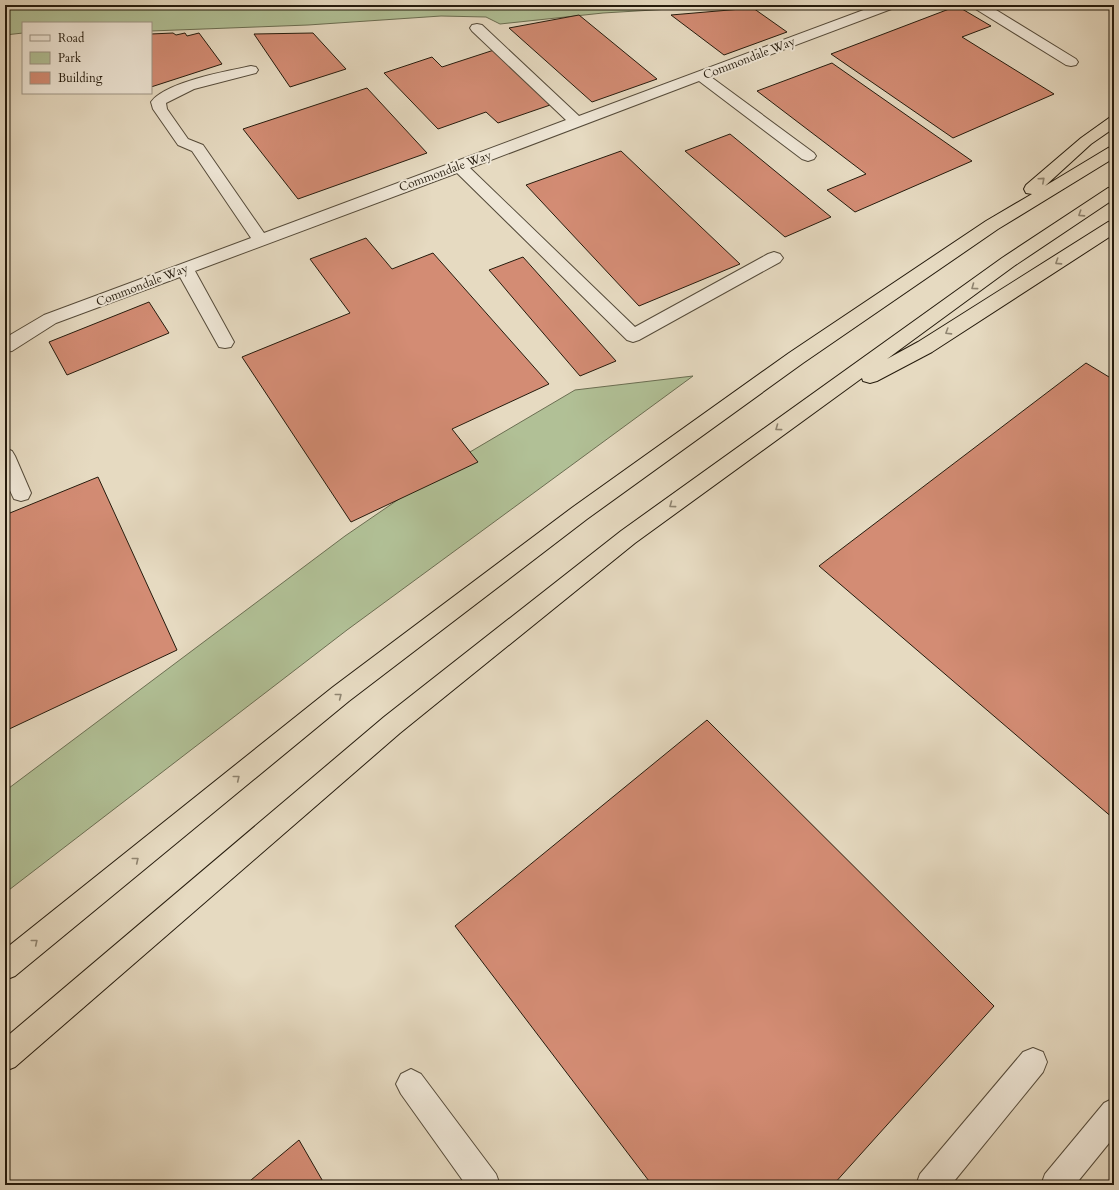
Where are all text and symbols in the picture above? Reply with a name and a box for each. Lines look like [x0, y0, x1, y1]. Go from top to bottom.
legend [22, 22, 152, 94]
text: Road [58, 30, 85, 46]
street label: Commondale Way [701, 33, 798, 83]
text: Park [58, 50, 82, 66]
text: Building [58, 70, 103, 86]
street label: Commondale Way [397, 147, 494, 195]
one-way arrow [1037, 177, 1045, 185]
one-way arrow [1079, 209, 1086, 216]
one-way arrow [1055, 258, 1062, 265]
street label: Commondale Way [94, 260, 191, 310]
one-way arrow [971, 282, 978, 290]
one-way arrow [945, 327, 952, 335]
one-way arrow [775, 423, 782, 430]
one-way arrow [670, 500, 677, 507]
one-way arrow [334, 694, 341, 701]
one-way arrow [233, 776, 240, 783]
one-way arrow [132, 858, 139, 865]
one-way arrow [31, 939, 38, 946]

